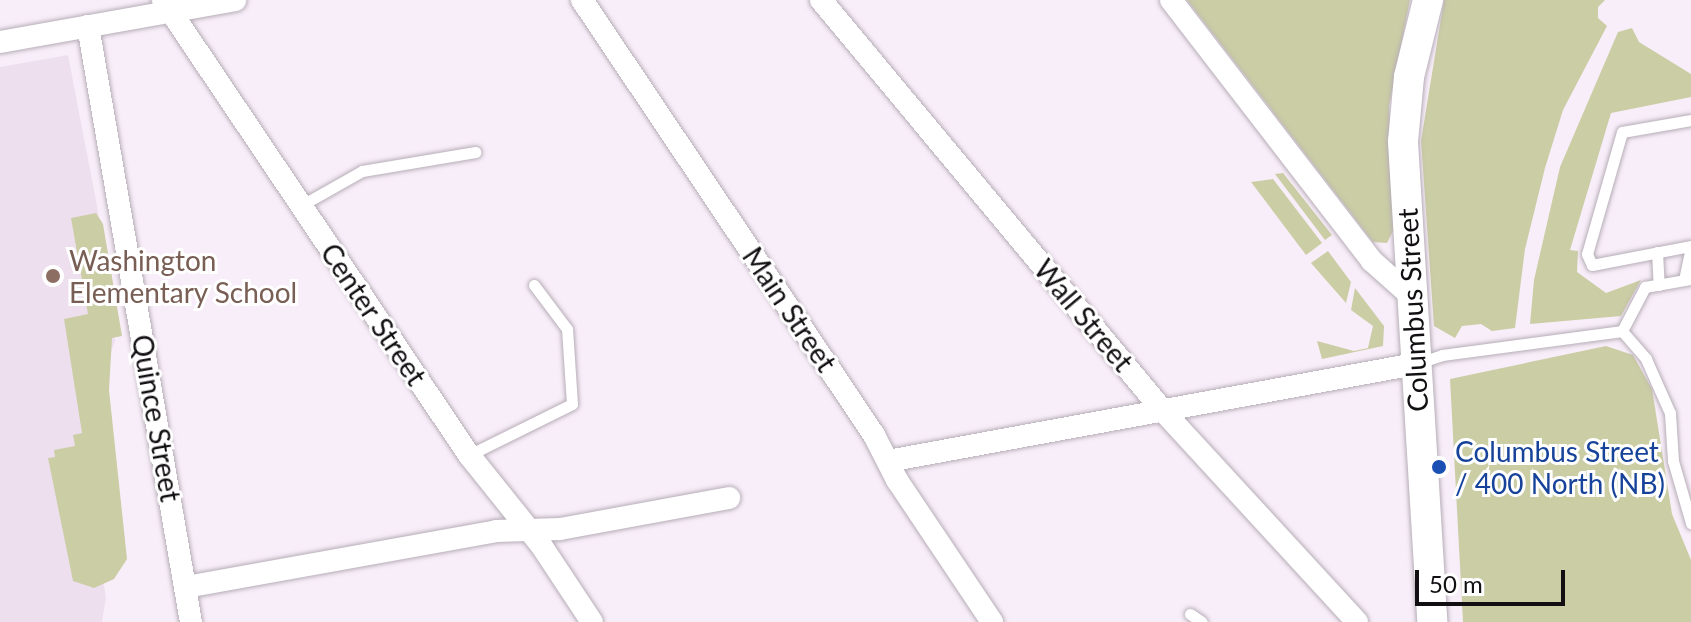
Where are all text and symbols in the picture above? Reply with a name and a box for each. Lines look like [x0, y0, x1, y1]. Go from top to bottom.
street label: Columbus Street [1390, 207, 1434, 413]
street label: Center Street [314, 236, 434, 392]
street label: Main Street [736, 240, 844, 378]
place label: Washington Elementary School [69, 243, 298, 309]
street label: Wall Street [1028, 252, 1140, 378]
marker: Washington Elementary School [44, 267, 62, 285]
street label: Quince Street [126, 332, 188, 504]
place label: Columbus Street / 400 North (NB) [1455, 434, 1665, 500]
marker: Columbus Street / 400 North (NB) [1430, 458, 1448, 476]
scale bar [1419, 554, 1569, 604]
text: 50 m [1429, 569, 1483, 598]

